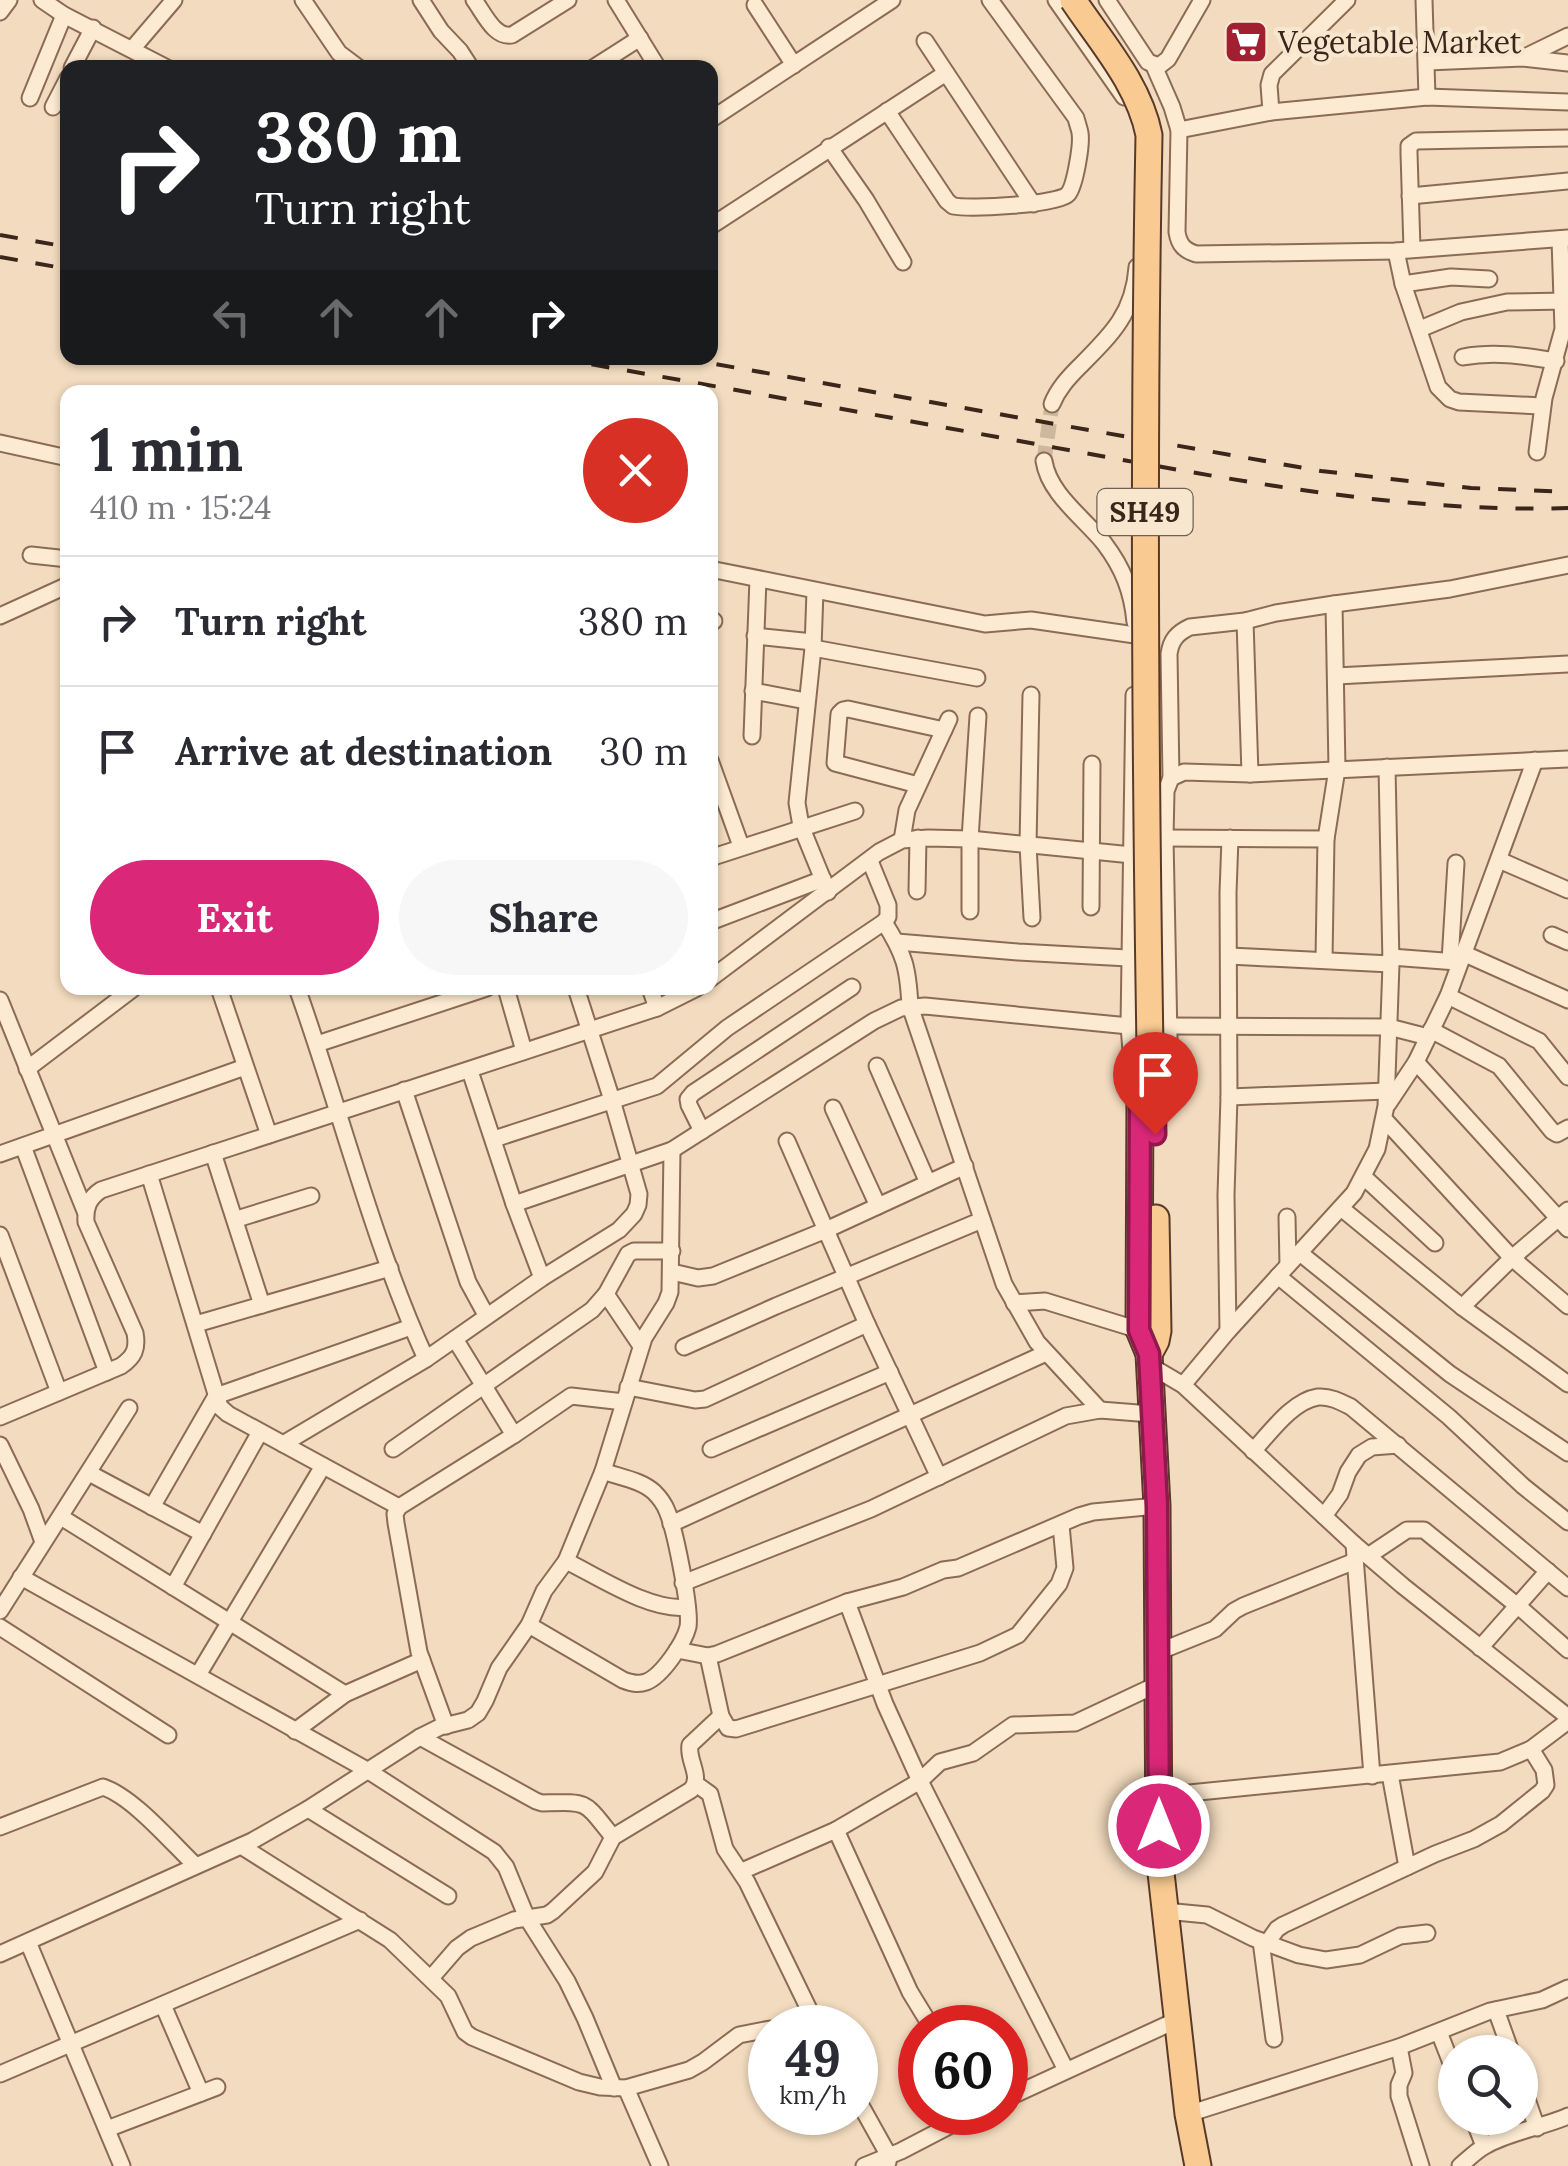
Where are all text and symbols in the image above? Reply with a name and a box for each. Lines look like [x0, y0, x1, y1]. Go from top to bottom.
supermarket icon: Vegetable Market [1223, 19, 1269, 65]
place label: Vegetable Market [1277, 23, 1522, 62]
text: 380 m [255, 92, 462, 181]
icon: right [90, 100, 220, 230]
text: Turn right [255, 179, 471, 236]
icon: left [204, 290, 259, 345]
icon: ahead [309, 290, 364, 345]
icon: ahead [414, 290, 469, 345]
icon: right [519, 290, 574, 345]
text: 1 min [90, 411, 243, 487]
button: close [583, 418, 688, 523]
text: 410 m · 15:24 [90, 487, 272, 528]
road number: SH49 [1098, 489, 1192, 535]
icon: right [90, 594, 145, 649]
text: Turn right [175, 597, 366, 645]
text: 380 m [578, 597, 688, 645]
icon: arrive [90, 724, 145, 779]
text: Arrive at destination [175, 727, 552, 775]
text: 30 m [599, 727, 688, 775]
button: Exit [90, 860, 379, 975]
button: Share [399, 860, 688, 975]
pin [1113, 1032, 1198, 1135]
icon: arrive [1128, 1047, 1183, 1102]
position arrow [1107, 1774, 1211, 1878]
speed limit sign: 60 [898, 2005, 1028, 2135]
text: 49 [785, 2026, 841, 2090]
map controls [1438, 2035, 1538, 2135]
button: search [1438, 2035, 1538, 2135]
text: km/h [779, 2079, 847, 2111]

